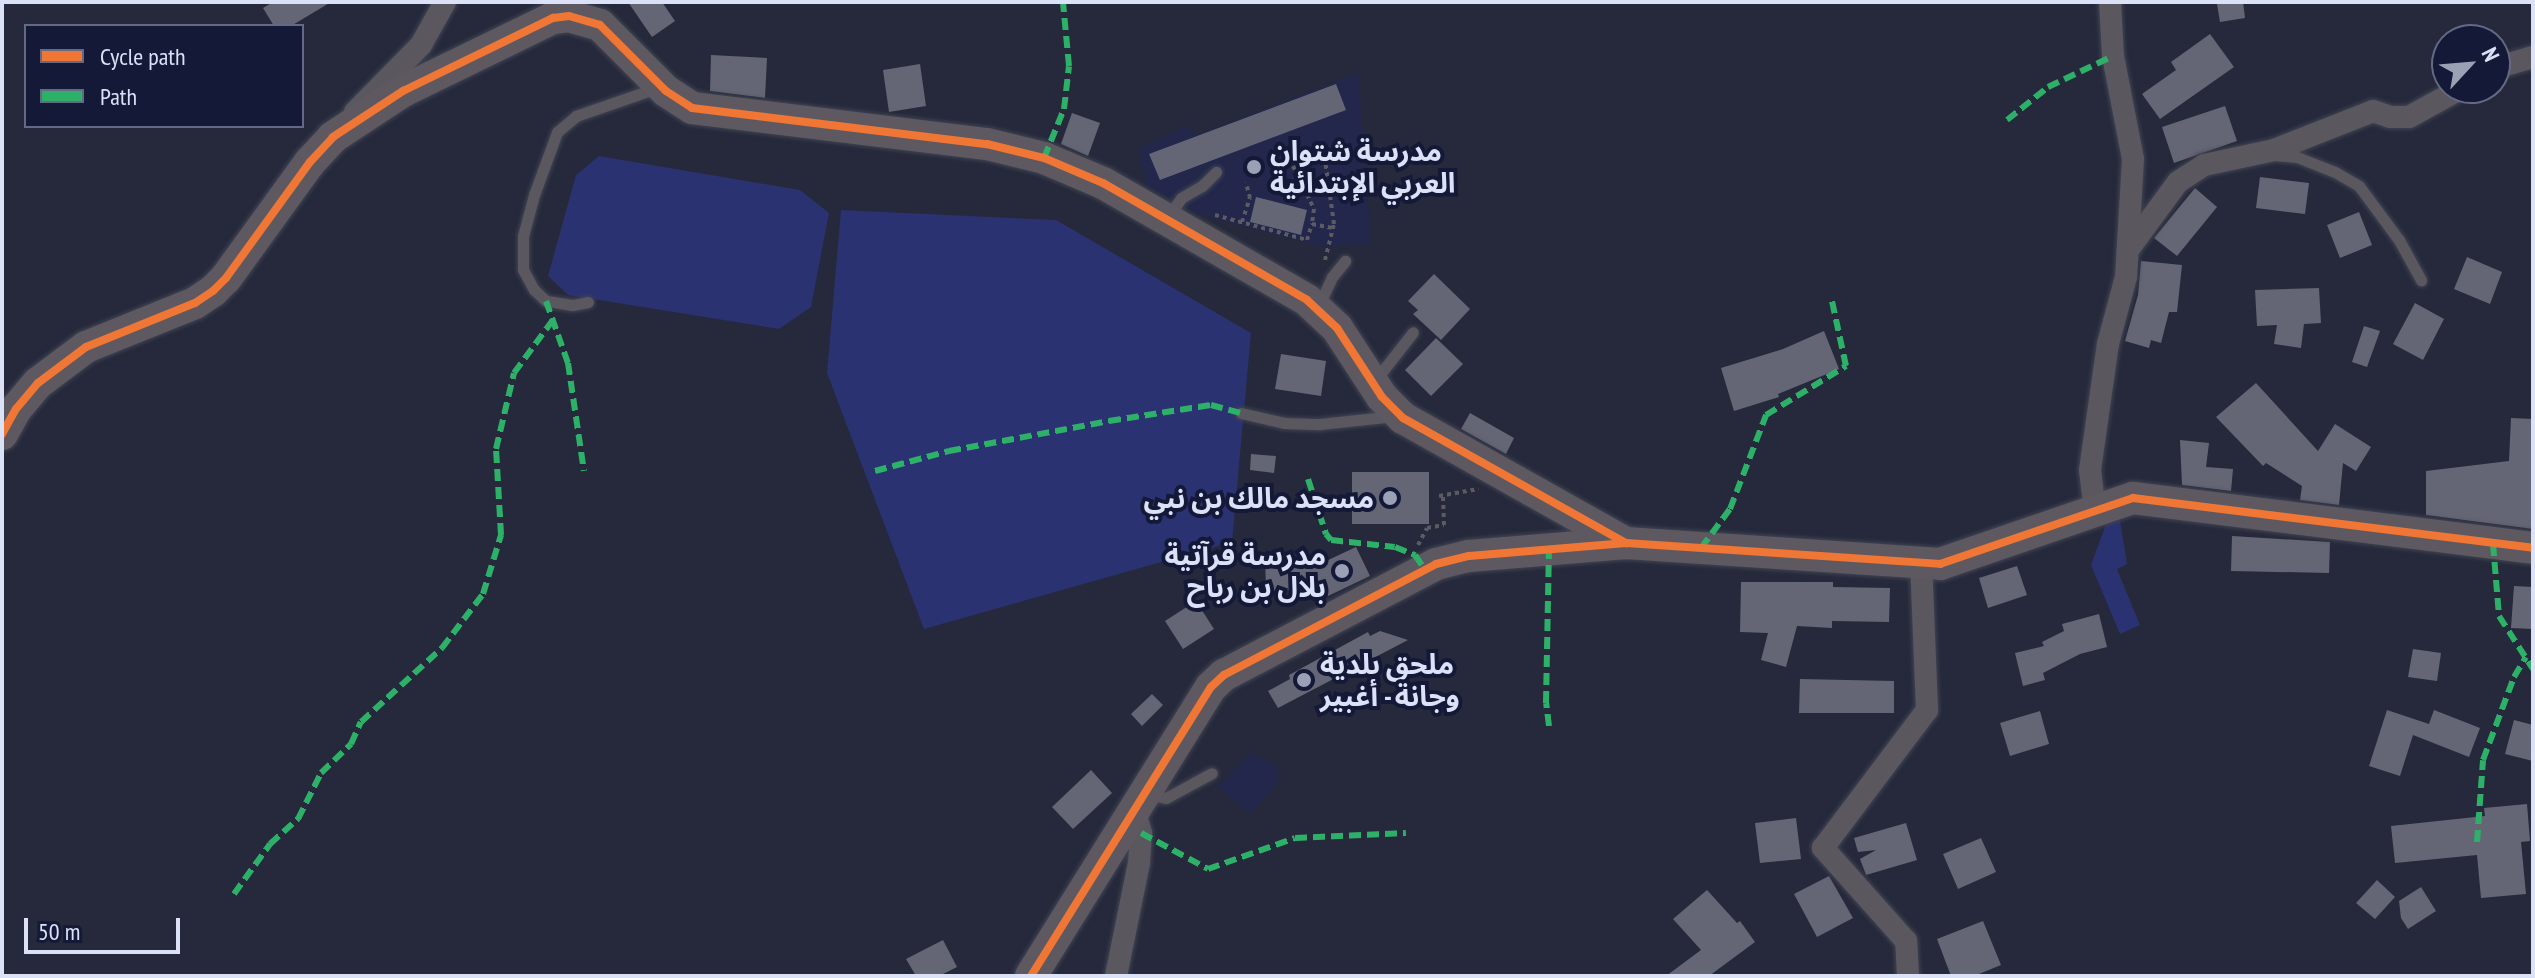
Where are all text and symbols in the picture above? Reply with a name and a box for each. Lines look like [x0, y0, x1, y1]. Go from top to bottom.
legend [24, 24, 304, 128]
north arrow [2431, 24, 2511, 104]
text: Cycle path [100, 41, 186, 72]
text: N [2476, 43, 2506, 66]
text: Path [100, 81, 137, 112]
place label: مدرسة شتوان العربي الإبتدائية [1270, 134, 1455, 200]
marker: مدرسة شتوان العربي الإبتدائية [1245, 158, 1263, 176]
place label: مسجد مالك بن نبي [1143, 481, 1374, 515]
marker: مسجد مالك بن نبي [1381, 489, 1399, 507]
place label: مدرسة قرآتية بلال بن رباح [1164, 538, 1326, 604]
marker: مدرسة قرآتية بلال بن رباح [1333, 562, 1351, 580]
place label: ملحق بلدية وجانة - أغبير [1320, 647, 1463, 713]
marker: ملحق بلدية وجانة - أغبير [1295, 671, 1313, 689]
scale bar [28, 902, 184, 952]
text: 50 m [38, 916, 80, 947]

